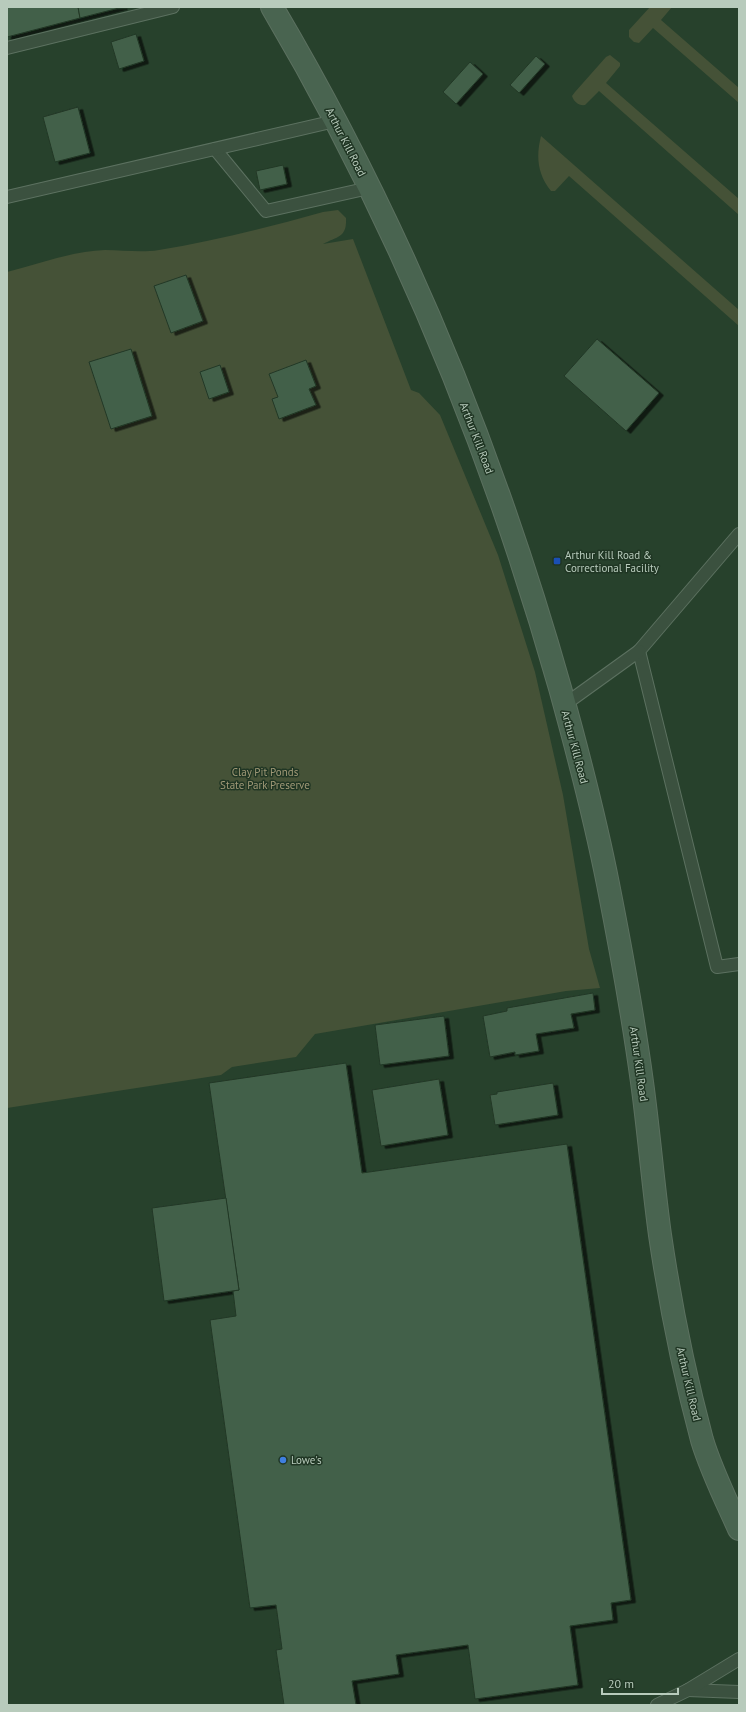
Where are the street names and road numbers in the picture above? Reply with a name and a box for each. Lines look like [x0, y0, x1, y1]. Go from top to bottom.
street label: Arthur Kill Road [323, 105, 369, 179]
street label: Arthur Kill Road [457, 400, 497, 476]
street label: Arthur Kill Road [559, 709, 592, 785]
street label: Arthur Kill Road [627, 1026, 651, 1102]
street label: Arthur Kill Road [674, 1346, 704, 1422]

